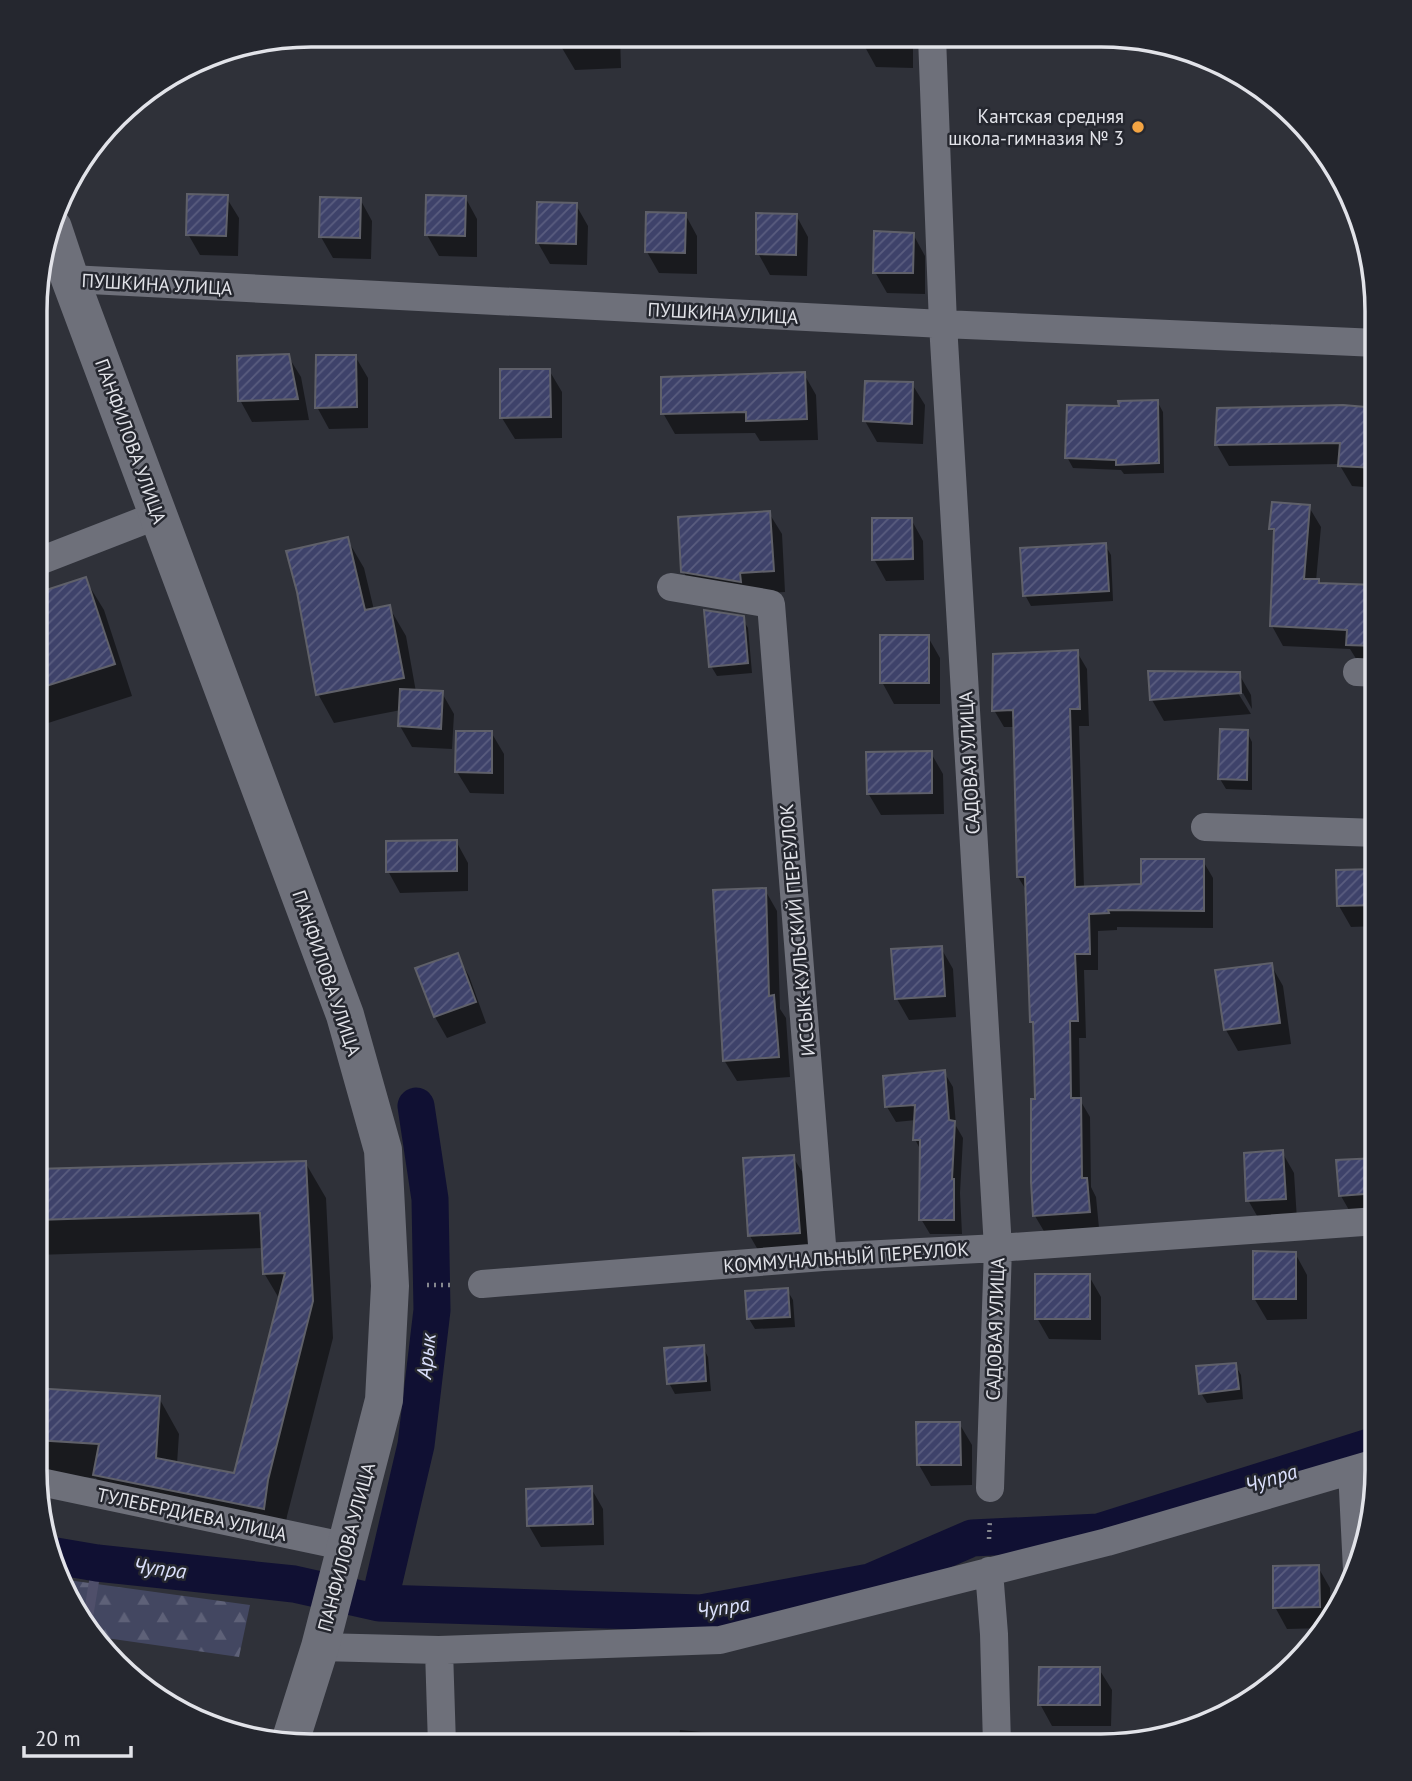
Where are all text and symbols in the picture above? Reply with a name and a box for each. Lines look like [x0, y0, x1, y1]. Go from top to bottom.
place label: Кантская средняя школа-гимназия № 3 [948, 104, 1124, 150]
marker: Кантская средняя школа-гимназия № 3 [1130, 119, 1146, 135]
street label: ПУШКИНА УЛИЦА [81, 268, 233, 300]
street label: ПУШКИНА УЛИЦА [647, 297, 799, 329]
street label: ПАНФИЛОВА УЛИЦА [90, 355, 172, 527]
street label: САДОВАЯ УЛИЦА [953, 691, 985, 835]
street label: ИССЫК-КУЛЬСКИЙ ПЕРЕУЛОК [774, 803, 820, 1057]
street label: ПАНФИЛОВА УЛИЦА [287, 887, 367, 1059]
street label: КОММУНАЛЬНЫЙ ПЕРЕУЛОК [722, 1236, 970, 1278]
street label: САДОВАЯ УЛИЦА [981, 1257, 1009, 1401]
water label: Арык [410, 1331, 442, 1381]
water label: Чупра [1242, 1457, 1301, 1499]
street label: ПАНФИЛОВА УЛИЦА [312, 1460, 380, 1634]
street label: ТУЛЕБЕРДИЕВА УЛИЦА [95, 1482, 289, 1546]
water label: Чупра [132, 1551, 189, 1585]
water label: Чупра [695, 1590, 752, 1624]
scale bar [24, 1714, 131, 1758]
text: 20 m [35, 1725, 81, 1752]

